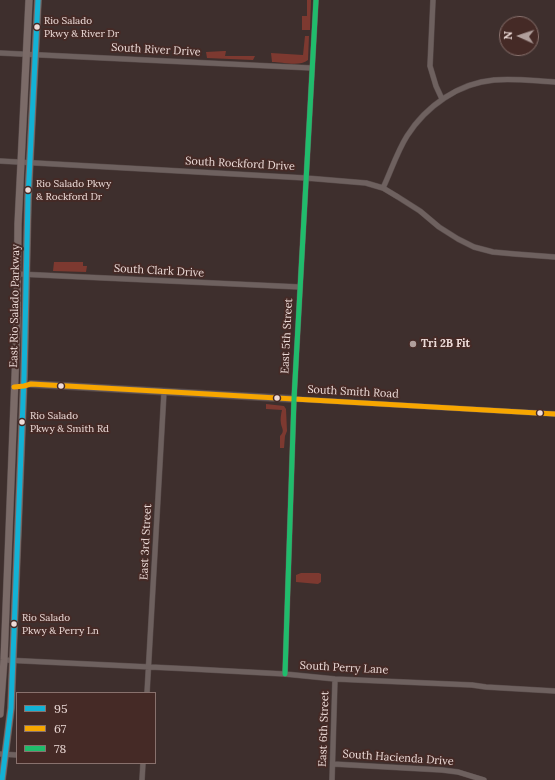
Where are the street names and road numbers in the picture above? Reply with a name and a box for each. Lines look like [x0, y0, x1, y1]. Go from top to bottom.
street label: South River Drive [111, 41, 201, 59]
street label: South Rockford Drive [185, 155, 295, 173]
street label: East Rio Salado Parkway [7, 244, 23, 368]
street label: South Clark Drive [114, 262, 204, 280]
street label: East 5th Street [278, 298, 296, 374]
street label: South Smith Road [307, 383, 399, 401]
street label: East 3rd Street [137, 504, 155, 580]
street label: South Perry Lane [299, 659, 389, 677]
street label: East 6th Street [316, 691, 332, 767]
street label: South Hacienda Drive [342, 748, 454, 768]

